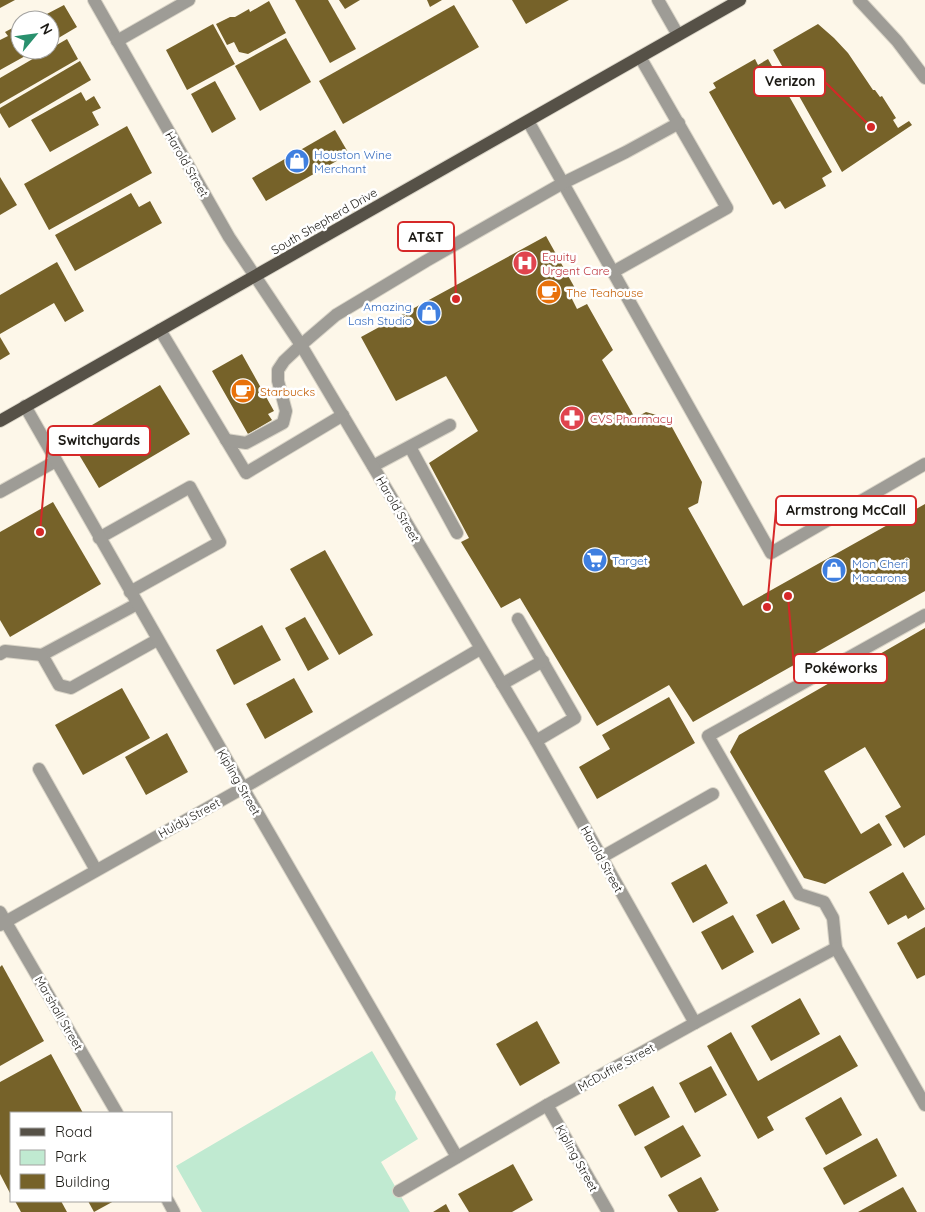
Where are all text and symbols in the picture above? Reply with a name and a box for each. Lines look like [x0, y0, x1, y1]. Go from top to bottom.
north arrow [10, 10, 60, 60]
text: N [36, 20, 57, 38]
callout: Verizon [754, 67, 825, 96]
text: Verizon [765, 72, 815, 90]
street label: Harold Street [162, 128, 212, 200]
place label: Houston Wine Merchant [314, 147, 392, 176]
shop icon: Houston Wine Merchant [284, 148, 310, 174]
street label: South Shepherd Drive [268, 184, 380, 257]
callout: AT&T [398, 222, 454, 251]
text: AT&T [408, 228, 444, 246]
place label: Equity Urgent Care [542, 249, 610, 278]
hospital icon: Equity Urgent Care [512, 250, 538, 276]
cafe icon: The Teahouse [536, 279, 562, 305]
place label: The Teahouse [566, 285, 644, 300]
place label: Amazing Lash Studio [348, 299, 412, 328]
shop icon: Amazing Lash Studio [416, 300, 442, 326]
cafe icon: Starbucks [230, 378, 256, 404]
place label: Starbucks [260, 384, 315, 399]
pharmacy icon: CVS Pharmacy [559, 405, 585, 431]
place label: CVS Pharmacy [590, 411, 673, 426]
callout: Switchyards [48, 426, 150, 455]
text: Switchyards [58, 431, 140, 449]
street label: Harold Street [373, 473, 423, 545]
callout: Armstrong McCall [776, 496, 916, 525]
text: Armstrong McCall [786, 501, 906, 519]
supermarket icon: Target [582, 547, 608, 573]
place label: Target [612, 553, 648, 568]
place label: Mon Cheri Macarons [852, 556, 908, 585]
shop icon: Mon Cheri Macarons [821, 557, 847, 583]
callout: Pokéworks [794, 654, 887, 683]
text: Pokéworks [804, 659, 878, 677]
street label: Kipling Street [214, 746, 264, 818]
street label: Huldy Street [156, 795, 222, 841]
street label: Harold Street [578, 823, 626, 895]
street label: Marshall Street [32, 973, 86, 1053]
street label: McDuffie Street [575, 1040, 657, 1094]
legend [10, 1112, 172, 1202]
text: Road [55, 1122, 92, 1141]
street label: Kipling Street [553, 1122, 601, 1194]
text: Park [55, 1147, 87, 1166]
text: Building [55, 1172, 110, 1191]

